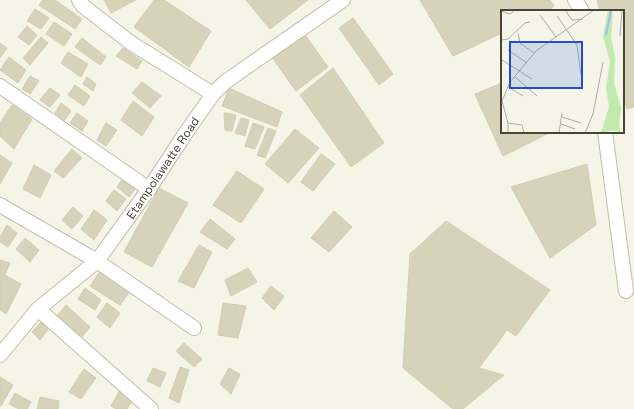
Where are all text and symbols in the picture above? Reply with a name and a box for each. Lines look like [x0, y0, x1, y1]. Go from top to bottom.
inset map [501, 10, 624, 133]
street label: Etampolawatte Road [123, 114, 203, 222]

